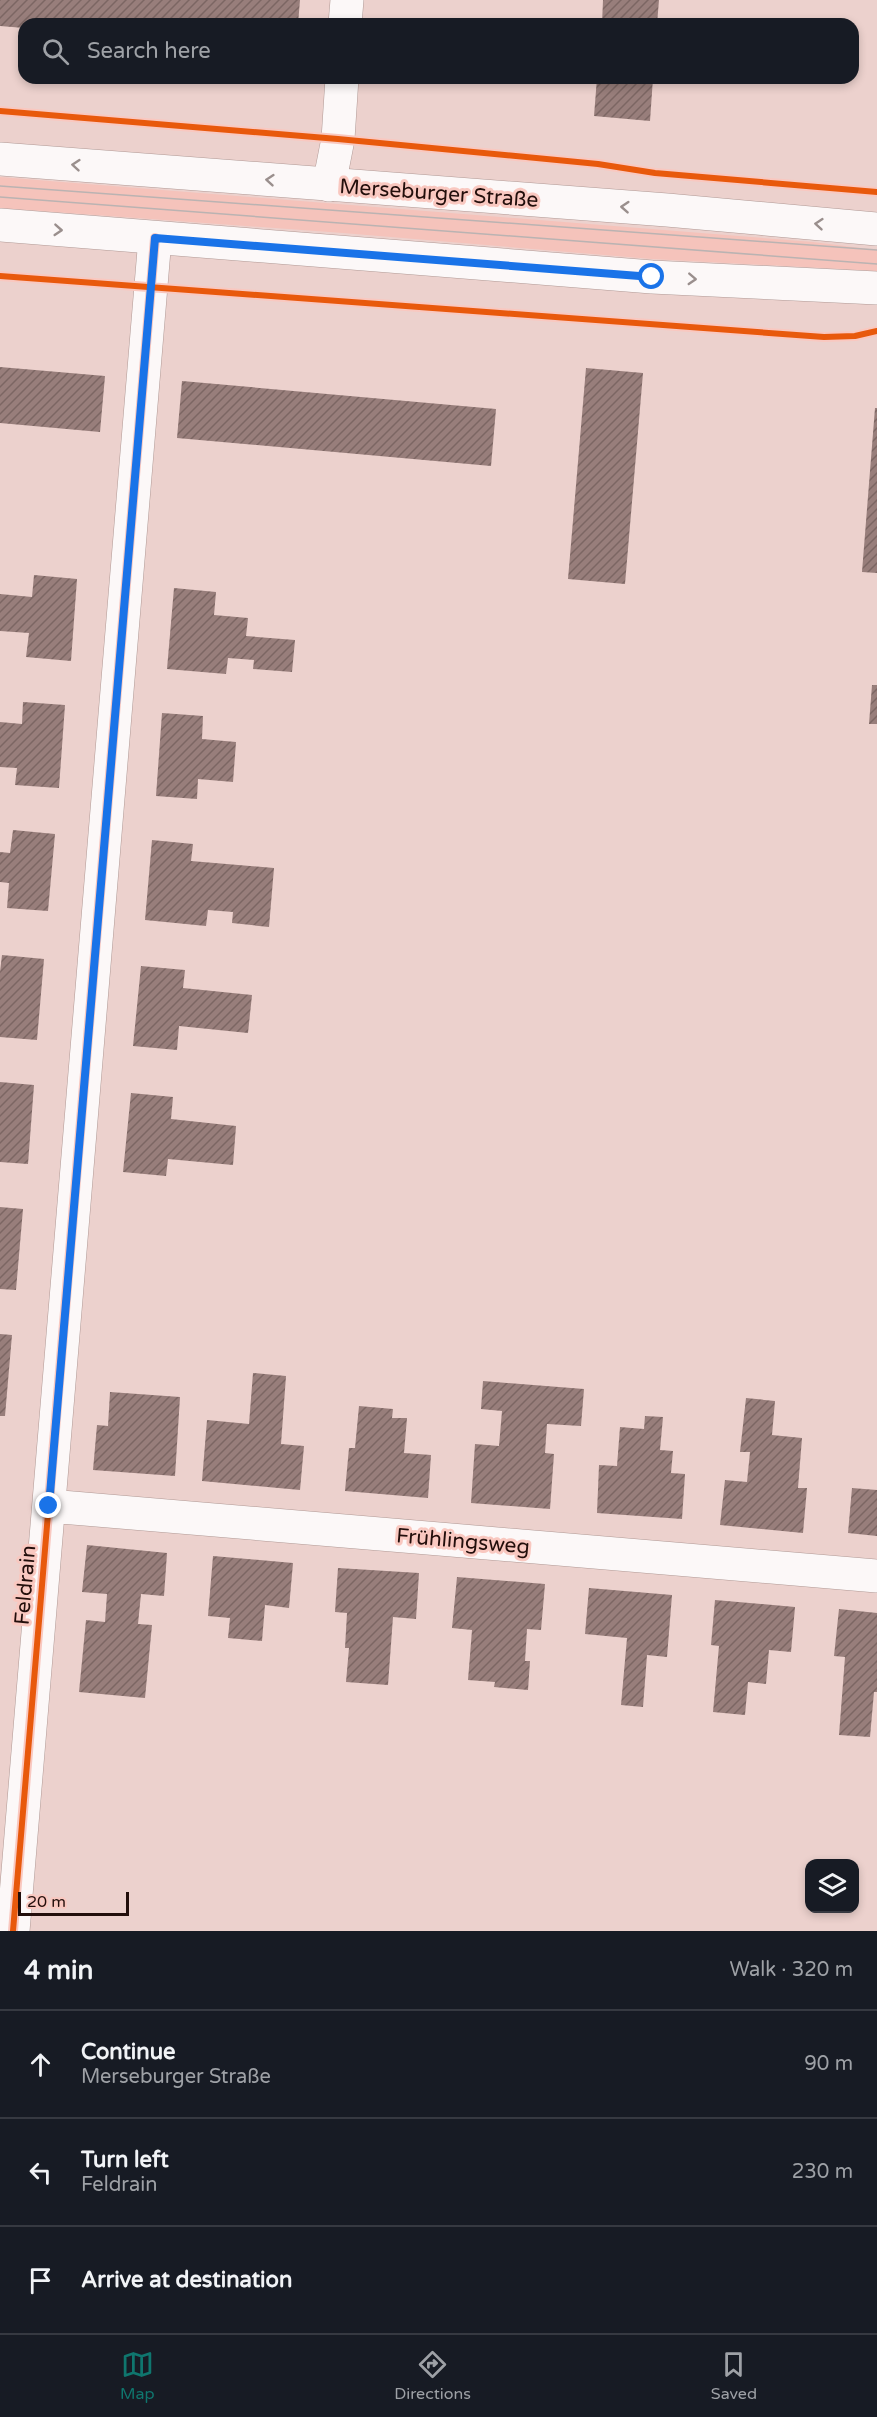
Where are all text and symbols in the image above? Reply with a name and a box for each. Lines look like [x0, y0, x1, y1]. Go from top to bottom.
search box [18, 18, 859, 84]
icon: search [39, 35, 72, 68]
text: Search here [87, 38, 211, 64]
one-way arrow [71, 159, 81, 172]
one-way arrow [266, 174, 275, 187]
street label: Merseburger Straße [339, 174, 539, 213]
one-way arrow [620, 200, 629, 213]
one-way arrow [814, 218, 823, 231]
one-way arrow [54, 223, 63, 236]
route start [638, 263, 664, 289]
one-way arrow [688, 273, 697, 285]
route end [35, 1492, 61, 1518]
street label: Frühlingsweg [395, 1523, 531, 1560]
street label: Feldrain [10, 1544, 41, 1626]
map controls [805, 1859, 859, 1913]
button: layers [805, 1859, 859, 1913]
scale bar [18, 1889, 129, 1916]
text: 20 m [27, 1892, 66, 1912]
text: 4 min [24, 1955, 93, 1986]
text: Walk · 320 m [730, 1958, 853, 1982]
text: Continue [81, 2039, 176, 2065]
icon: ahead [24, 2048, 57, 2081]
text: 90 m [804, 2052, 853, 2076]
text: Merseburger Straße [81, 2065, 271, 2089]
text: Turn left [81, 2147, 169, 2173]
icon: left [24, 2156, 57, 2189]
text: 230 m [792, 2160, 853, 2184]
text: Feldrain [81, 2173, 157, 2197]
icon: arrive [24, 2264, 57, 2297]
text: Arrive at destination [81, 2267, 292, 2293]
tab: Map [120, 2348, 154, 2404]
tab: Directions [394, 2348, 471, 2404]
tab: Saved [711, 2348, 757, 2404]

